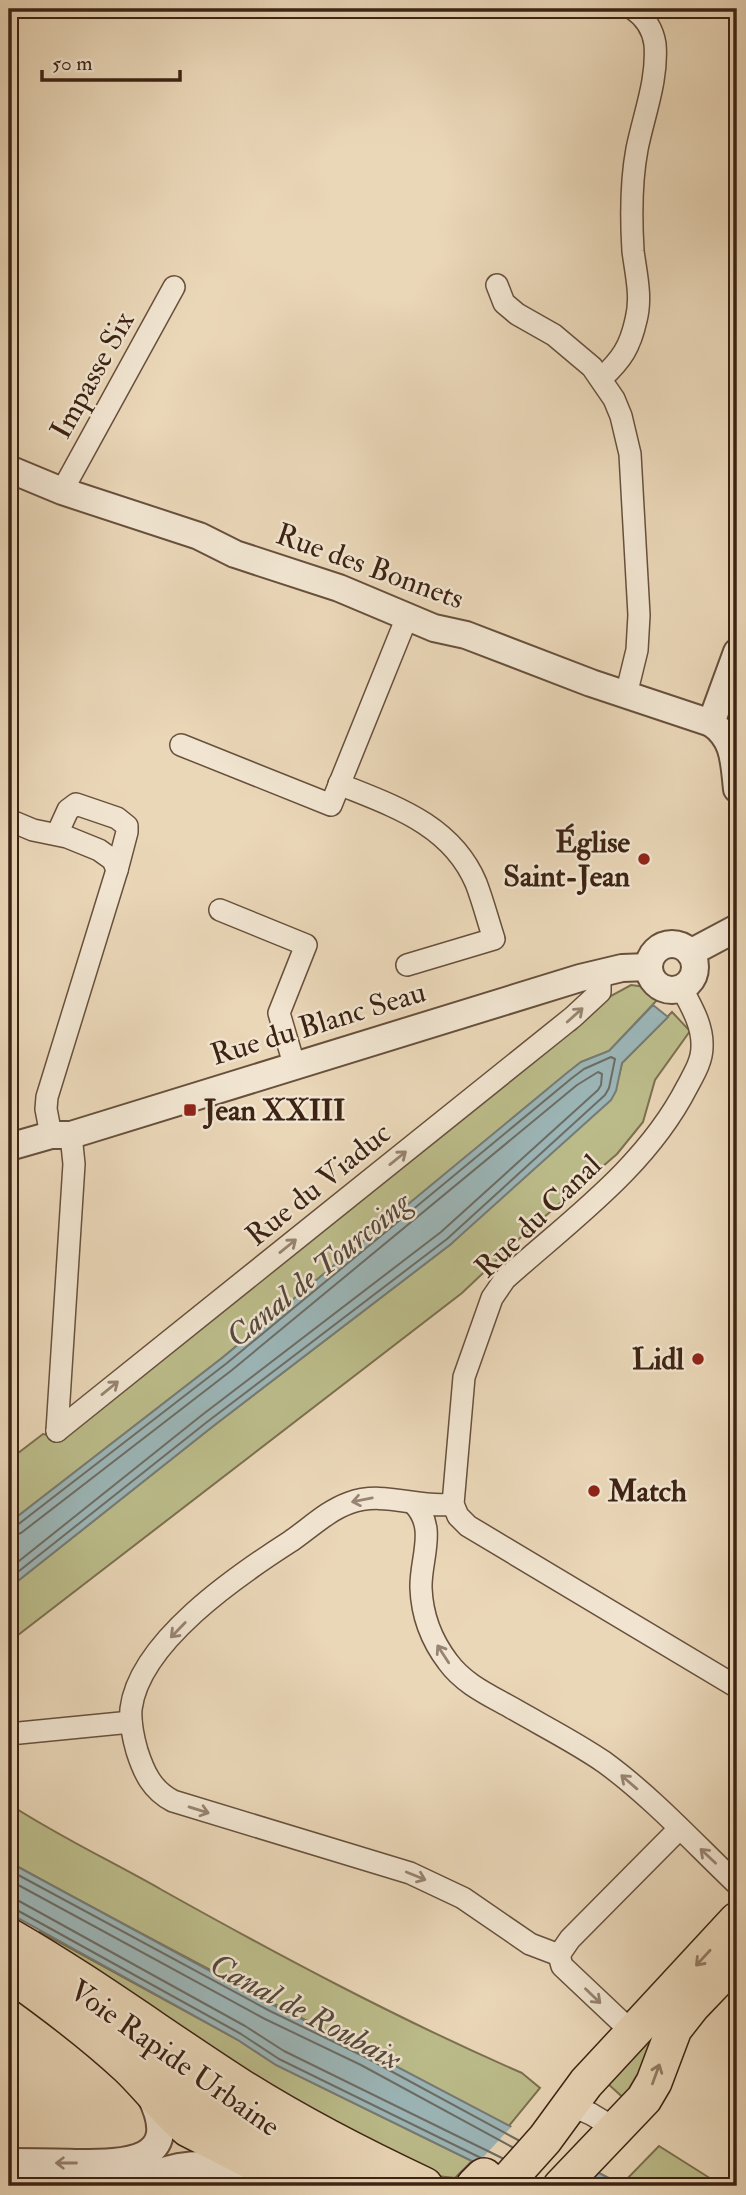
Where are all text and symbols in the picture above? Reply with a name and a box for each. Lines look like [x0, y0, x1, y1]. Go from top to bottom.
scale bar [42, 38, 180, 82]
text: 50 m [52, 50, 93, 77]
street label: Impasse Six [42, 305, 143, 445]
street label: Rue des Bonnets [271, 515, 469, 618]
place label: Église Saint-Jean [503, 823, 631, 895]
marker: Église Saint-Jean [636, 851, 652, 867]
street label: Rue du Blanc Seau [206, 973, 430, 1074]
one-way arrow [566, 1007, 584, 1023]
place label: Jean XXIII [202, 1092, 345, 1129]
marker: Jean XXIII [182, 1102, 198, 1118]
street label: Rue du Viaduc [238, 1115, 398, 1254]
street label: Rue du Canal [467, 1147, 610, 1286]
one-way arrow [388, 1150, 406, 1166]
water label: Canal de Tourcoing [218, 1182, 421, 1357]
one-way arrow [278, 1238, 296, 1254]
place label: Lidl [632, 1341, 684, 1378]
marker: Lidl [690, 1351, 706, 1367]
one-way arrow [101, 1381, 119, 1396]
place label: Match [607, 1473, 687, 1510]
marker: Match [586, 1483, 602, 1499]
one-way arrow [351, 1494, 374, 1507]
one-way arrow [169, 1621, 186, 1638]
one-way arrow [435, 1645, 449, 1665]
one-way arrow [620, 1775, 638, 1791]
one-way arrow [187, 1805, 209, 1818]
one-way arrow [700, 1848, 717, 1865]
one-way arrow [405, 1871, 427, 1884]
water label: Canal de Roubaix [203, 1945, 409, 2079]
one-way arrow [695, 1949, 711, 1967]
street label: Voie Rapide Urbaine [62, 1972, 287, 2145]
one-way arrow [585, 1988, 602, 2005]
one-way arrow [651, 2064, 663, 2086]
one-way arrow [55, 2156, 78, 2169]

